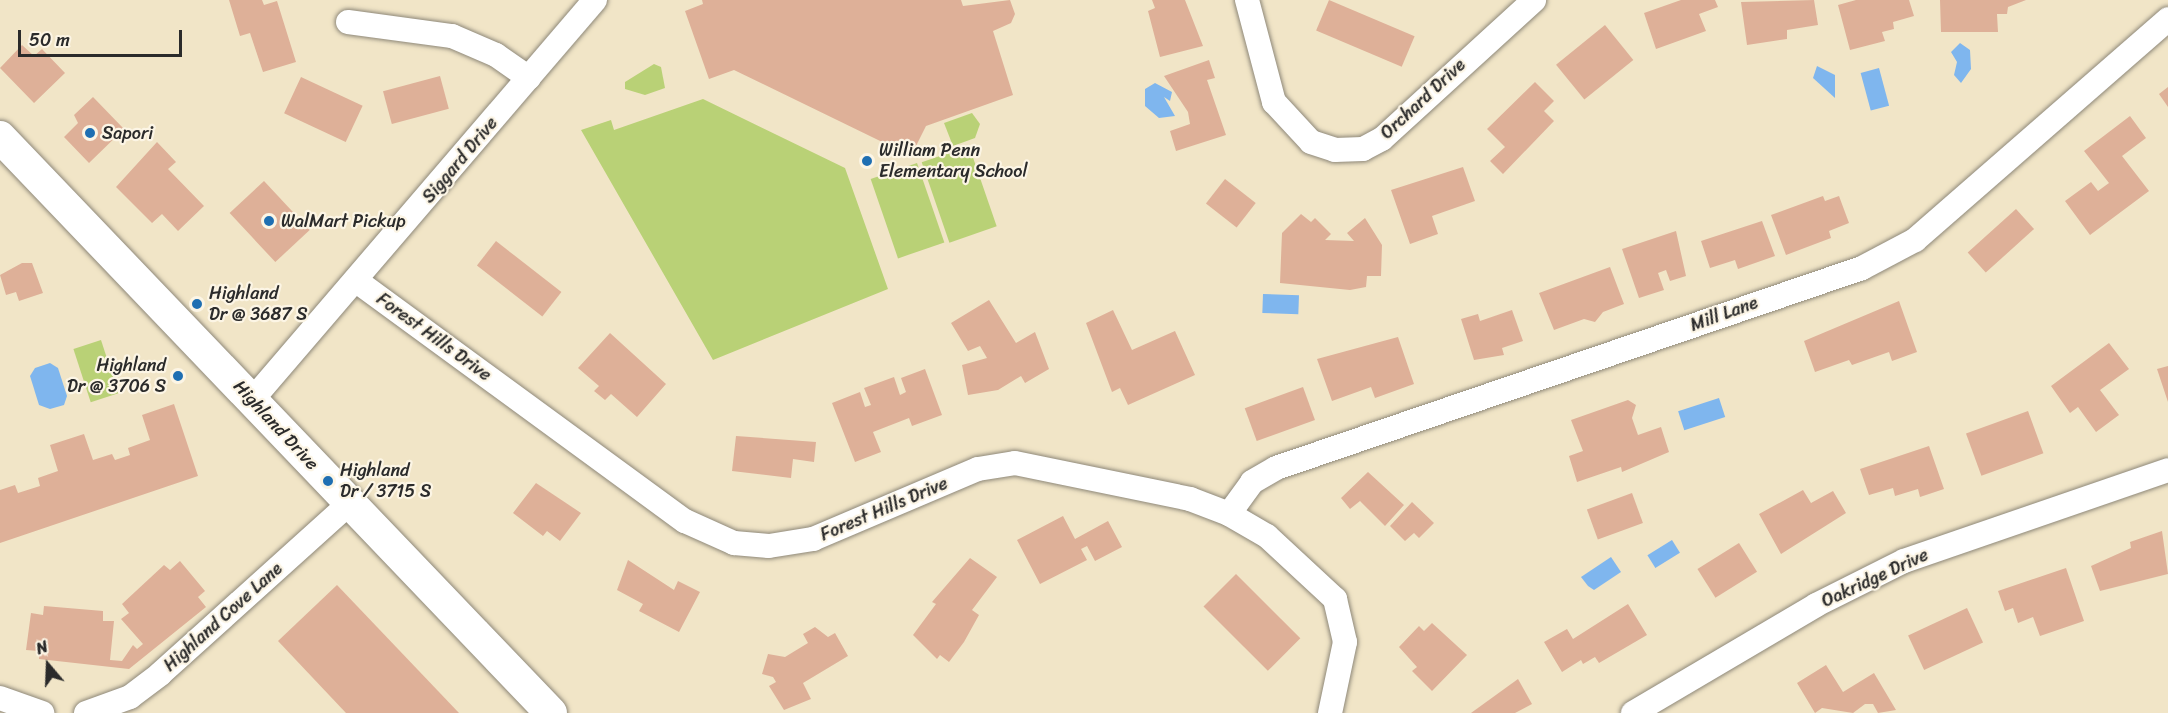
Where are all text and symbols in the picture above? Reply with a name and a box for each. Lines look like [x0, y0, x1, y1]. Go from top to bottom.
scale bar [21, 18, 184, 56]
text: 50 m [29, 24, 70, 56]
street label: Orchard Drive [1376, 54, 1470, 144]
street label: Siggard Drive [418, 113, 502, 207]
place label: Sapori [102, 122, 153, 144]
marker: Sapori [83, 126, 97, 140]
place label: William Penn Elementary School [879, 140, 1028, 182]
marker: William Penn Elementary School [860, 154, 874, 168]
place label: WalMart Pickup [281, 210, 406, 232]
marker: WalMart Pickup [262, 214, 276, 228]
place label: Highland Dr @ 3687 S [209, 283, 308, 326]
street label: Forest Hills Drive [372, 288, 496, 386]
street label: Mill Lane [1687, 292, 1761, 336]
marker: Highland Dr @ 3687 S [190, 297, 204, 311]
place label: Highland Dr @ 3706 S [67, 355, 166, 398]
marker: Highland Dr @ 3706 S [171, 369, 185, 383]
street label: Highland Drive [229, 376, 323, 474]
place label: Highland Dr / 3715 S [340, 460, 431, 502]
street label: Forest Hills Drive [817, 472, 951, 546]
marker: Highland Dr / 3715 S [321, 474, 335, 488]
street label: Oakridge Drive [1818, 544, 1932, 612]
street label: Highland Cove Lane [159, 558, 287, 676]
text: N [32, 632, 52, 663]
north arrow [18, 635, 78, 695]

